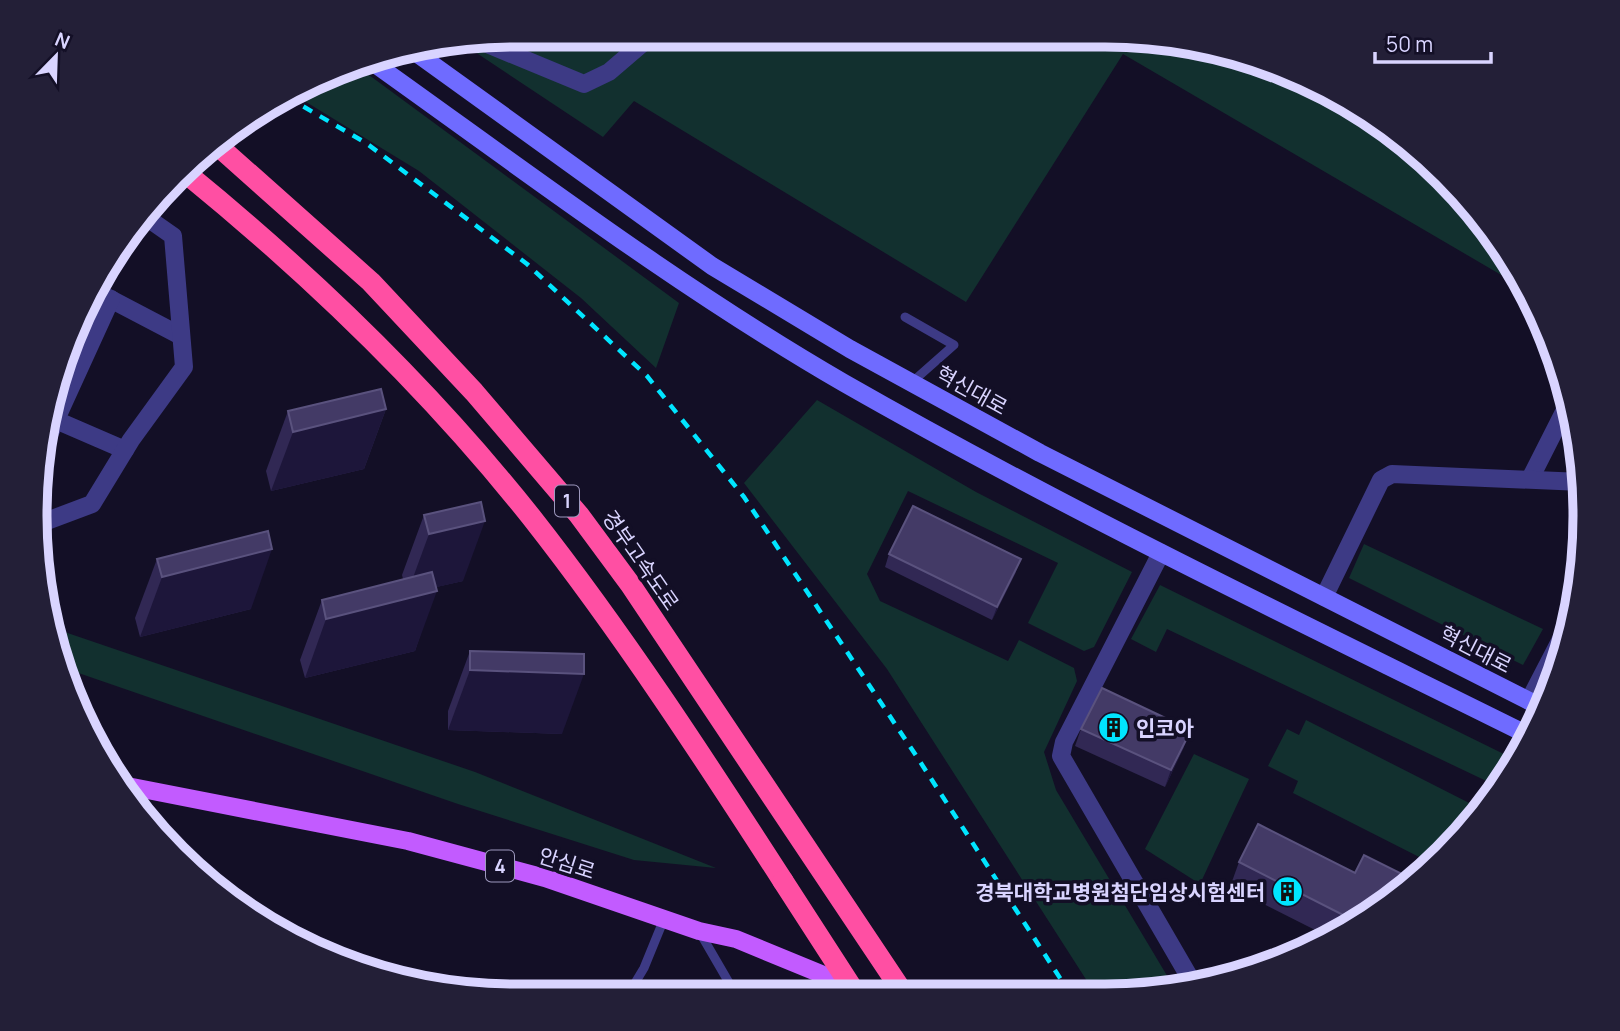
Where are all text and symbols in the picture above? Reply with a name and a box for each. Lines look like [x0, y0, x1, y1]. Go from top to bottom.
north arrow [21, 21, 91, 91]
scale bar [1375, 21, 1490, 65]
text: N [51, 26, 74, 55]
text: 50 m [1386, 30, 1433, 58]
street label: 혁신대로 [931, 359, 1013, 421]
road number: 1 [555, 486, 579, 516]
street label: 경부고속도로 [596, 504, 686, 616]
street label: 혁신대로 [1435, 619, 1517, 679]
building icon: 인코아 [1096, 711, 1130, 745]
place label: 인코아 [1136, 714, 1194, 742]
street label: 안심로 [535, 841, 599, 885]
road number: 4 [486, 850, 514, 881]
building icon: 경북대학교병원첨단임상시험센터 [1271, 875, 1305, 909]
place label: 경북대학교병원첨단임상시험센터 [975, 878, 1265, 906]

